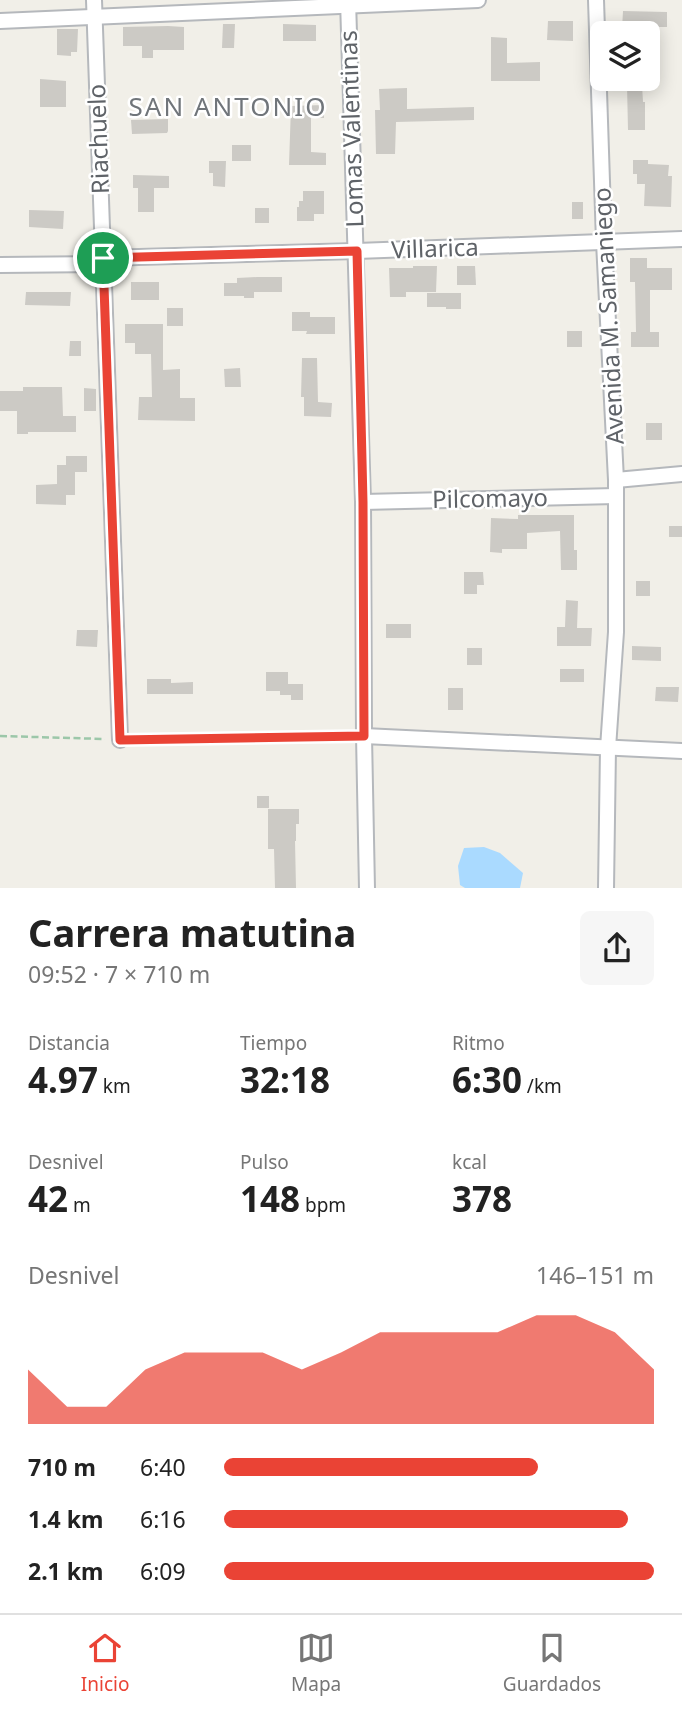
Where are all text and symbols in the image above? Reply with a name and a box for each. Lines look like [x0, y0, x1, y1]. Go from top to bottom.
map controls [590, 21, 660, 91]
button: layers [590, 21, 660, 91]
street label: Lomas Valentinas [331, 30, 370, 228]
street label: Riachuelo [79, 83, 116, 195]
district label: SAN ANTONIO [129, 88, 327, 124]
street label: Avenida M. Samaniego [584, 187, 631, 445]
pin [73, 228, 133, 288]
street label: Villarica [391, 229, 479, 266]
icon: arrive [84, 239, 122, 277]
street label: Pilcomayo [432, 480, 548, 515]
text: Carrera matutina [28, 906, 356, 958]
button: share [580, 911, 654, 985]
text: 09:52 · 7 × 710 m [28, 958, 210, 990]
text: Distancia [28, 1030, 110, 1056]
text: Tiempo [240, 1030, 307, 1056]
text: Ritmo [452, 1030, 505, 1056]
text: 4.97 [28, 1056, 98, 1103]
text: 32:18 [240, 1056, 330, 1103]
text: 6:30 [452, 1056, 522, 1103]
text: km [98, 1073, 131, 1099]
text: /km [522, 1073, 562, 1099]
text: Desnivel [28, 1149, 104, 1175]
text: Pulso [240, 1149, 289, 1175]
text: kcal [452, 1149, 487, 1175]
text: 42 [28, 1175, 68, 1222]
text: 148 [240, 1175, 300, 1222]
text: 378 [452, 1175, 512, 1222]
text: m [68, 1192, 91, 1218]
text: bpm [300, 1192, 346, 1218]
text: Desnivel [28, 1259, 120, 1291]
text: 146–151 m [536, 1259, 654, 1291]
text: 710 m [28, 1451, 96, 1483]
text: 6:40 [140, 1451, 186, 1483]
text: 1.4 km [28, 1503, 103, 1535]
text: 6:16 [140, 1503, 186, 1535]
text: 2.1 km [28, 1555, 103, 1587]
text: 6:09 [140, 1555, 186, 1587]
tab: Inicio [81, 1629, 129, 1697]
tab: Mapa [291, 1629, 341, 1697]
tab: Guardados [503, 1629, 601, 1697]

